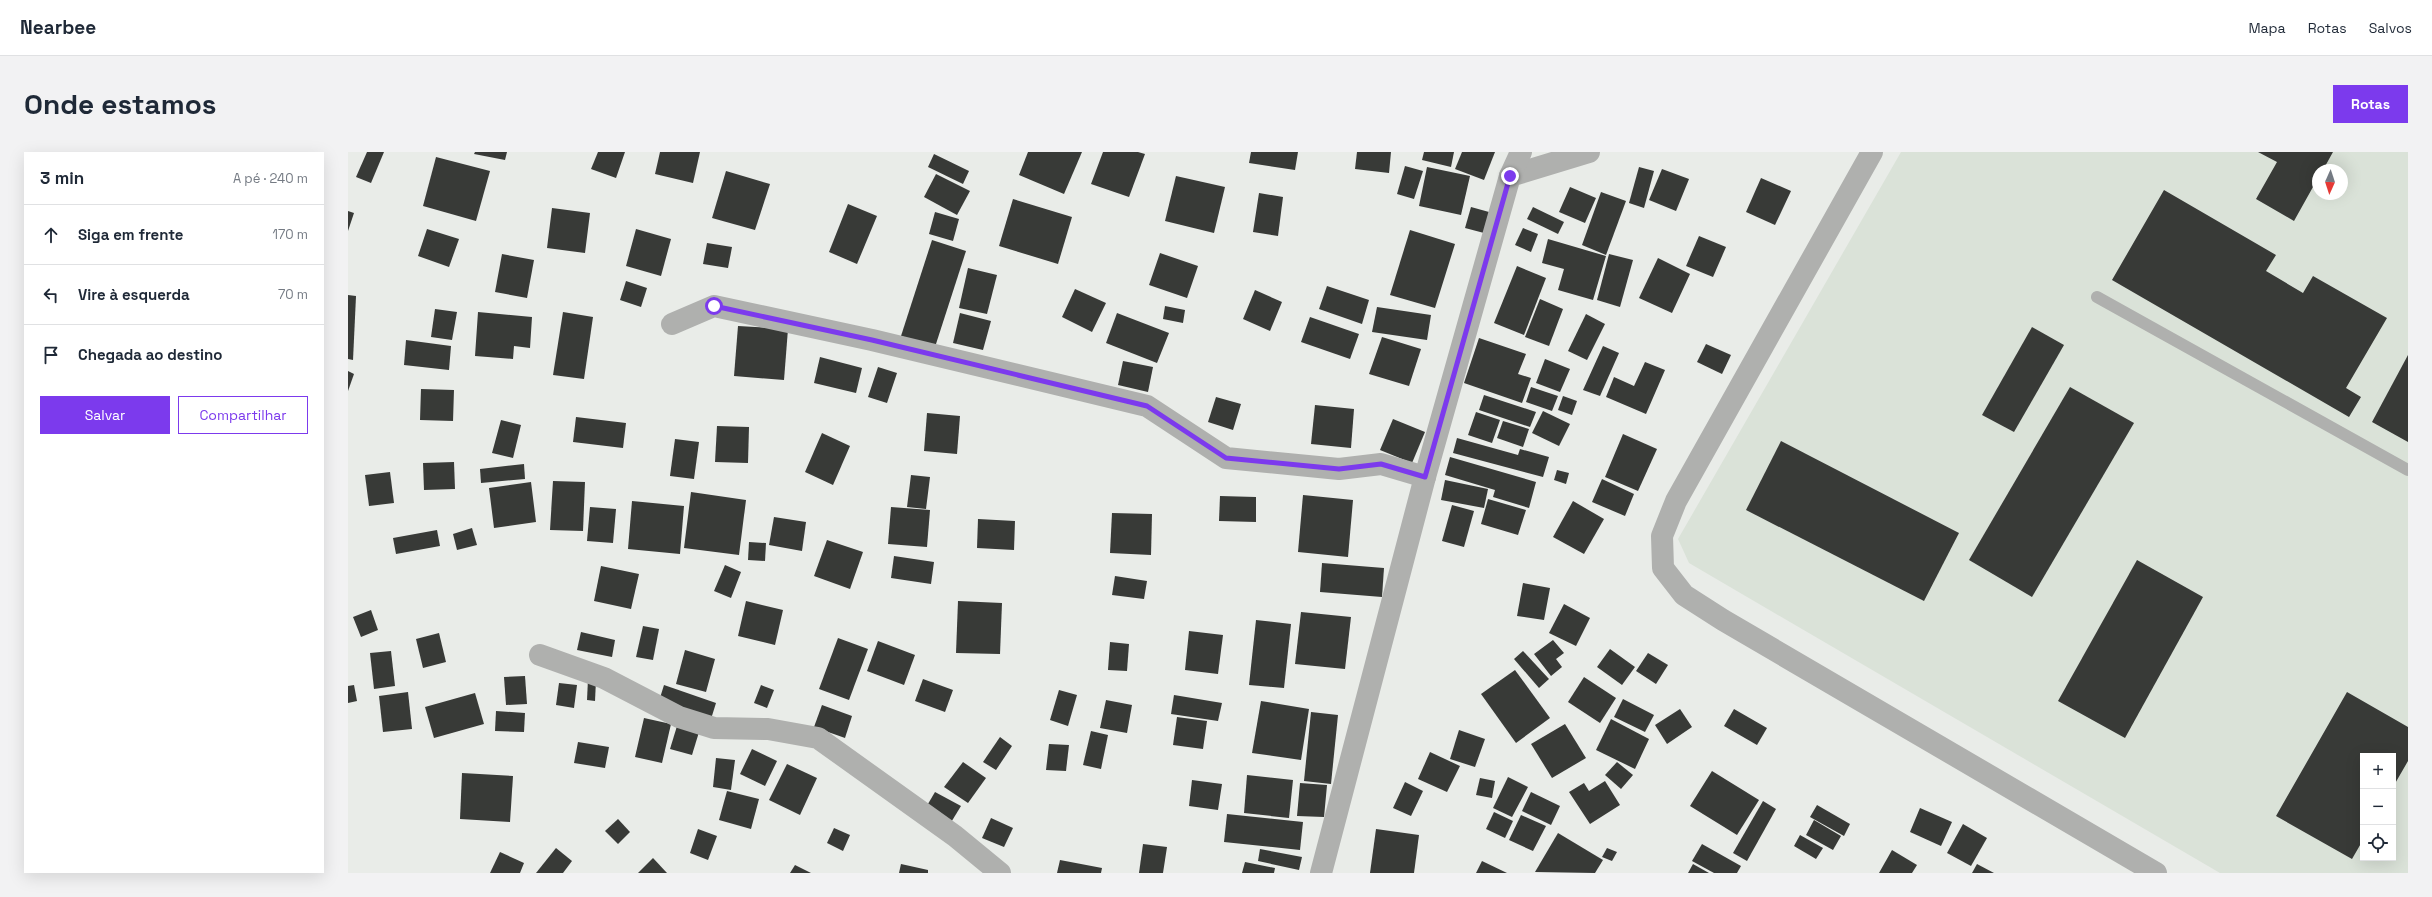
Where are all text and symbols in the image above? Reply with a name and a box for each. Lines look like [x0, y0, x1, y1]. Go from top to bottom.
text: Nearbee [20, 15, 96, 40]
text: Mapa [2248, 19, 2286, 37]
text: Rotas [2308, 19, 2347, 37]
text: Salvos [2369, 19, 2412, 37]
button: Rotas [2333, 85, 2408, 123]
text: Onde estamos [24, 86, 217, 122]
north arrow [2312, 164, 2348, 200]
text: 3 min [40, 167, 84, 189]
route end [1501, 167, 1519, 185]
text: A pé · 240 m [233, 170, 308, 187]
icon: ahead [40, 224, 62, 246]
text: Siga em frente [78, 225, 184, 244]
text: 170 m [272, 226, 308, 243]
icon: left [40, 284, 62, 306]
text: Vire à esquerda [78, 285, 190, 304]
text: 70 m [278, 286, 308, 303]
route start [705, 297, 723, 315]
icon: arrive [40, 344, 62, 366]
text: Chegada ao destino [78, 345, 222, 364]
button: Salvar [40, 396, 170, 434]
button: Compartilhar [178, 396, 308, 434]
map controls [2360, 753, 2396, 861]
button: + [2360, 753, 2396, 789]
button: − [2360, 789, 2396, 825]
button: locate [2360, 825, 2396, 861]

